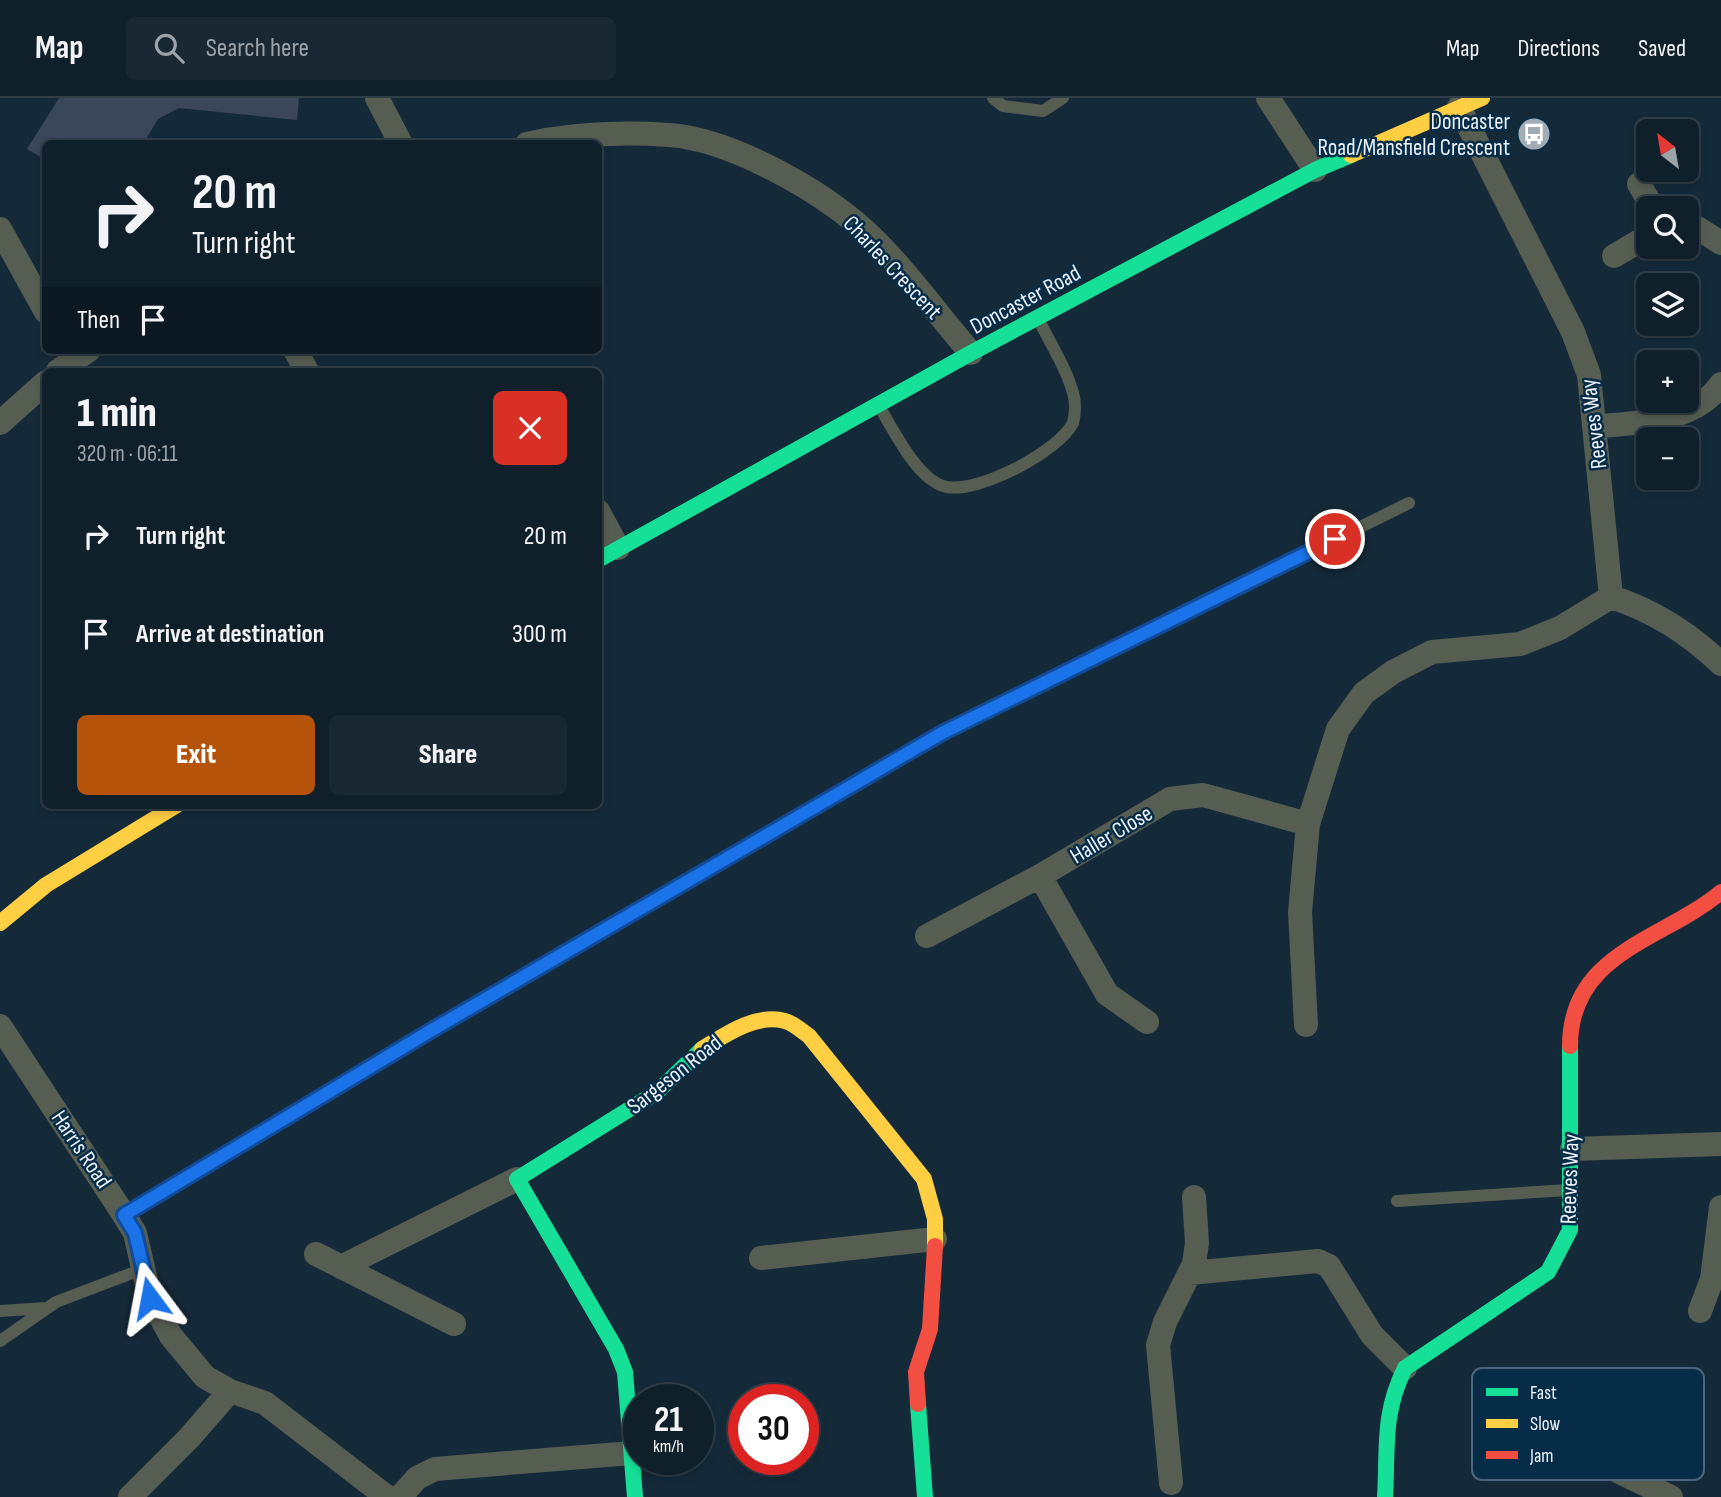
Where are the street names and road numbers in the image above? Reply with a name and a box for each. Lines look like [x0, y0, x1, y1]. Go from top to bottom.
street label: Charles Crescent [837, 210, 948, 326]
street label: Doncaster Road [965, 259, 1086, 341]
street label: Reeves Way [1575, 377, 1613, 470]
street label: Haller Close [1065, 799, 1158, 870]
street label: Sargeson Road [622, 1029, 728, 1120]
street label: Harris Road [45, 1105, 117, 1194]
street label: Reeves Way [1554, 1133, 1586, 1225]

